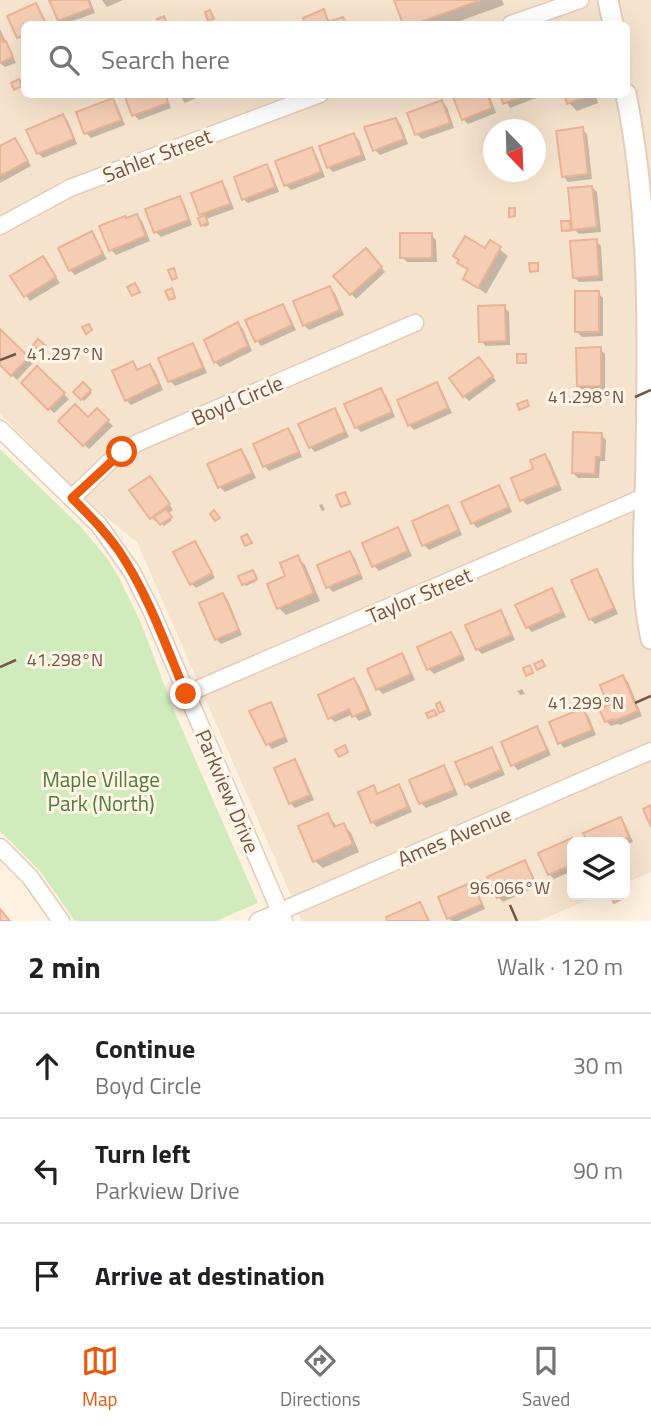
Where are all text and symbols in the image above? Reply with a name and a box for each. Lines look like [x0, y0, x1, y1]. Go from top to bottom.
search box [21, 21, 630, 98]
text: Search here [101, 40, 230, 79]
icon: search [45, 41, 83, 79]
street label: Sahler Street [98, 119, 217, 190]
north arrow [483, 119, 546, 182]
text: 41.297°N [27, 340, 103, 367]
street label: Boyd Circle [186, 366, 288, 434]
text: 41.298°N [548, 383, 624, 410]
route start [106, 436, 137, 467]
street label: Taylor Street [361, 558, 477, 632]
text: 41.298°N [27, 646, 103, 673]
route end [170, 678, 201, 709]
text: 41.299°N [548, 689, 624, 716]
street label: Parkview Drive [187, 724, 269, 858]
park label: Maple Village Park (North) [42, 763, 160, 819]
street label: Ames Avenue [392, 798, 516, 874]
map controls [567, 837, 630, 900]
button: layers [567, 837, 630, 900]
text: 96.066°W [470, 874, 550, 901]
text: 2 min [28, 944, 101, 990]
text: Walk · 120 m [497, 949, 623, 984]
text: Continue [95, 1029, 195, 1068]
icon: ahead [28, 1047, 66, 1085]
text: 30 m [573, 1048, 623, 1083]
text: Boyd Circle [95, 1068, 201, 1103]
text: Turn left [95, 1134, 190, 1173]
icon: left [28, 1152, 66, 1190]
text: 90 m [573, 1153, 623, 1188]
text: Parkview Drive [95, 1173, 240, 1208]
text: Arrive at destination [95, 1256, 325, 1295]
icon: arrive [28, 1257, 66, 1295]
tab: Map [81, 1342, 119, 1413]
tab: Directions [280, 1342, 361, 1413]
tab: Saved [522, 1342, 570, 1413]

